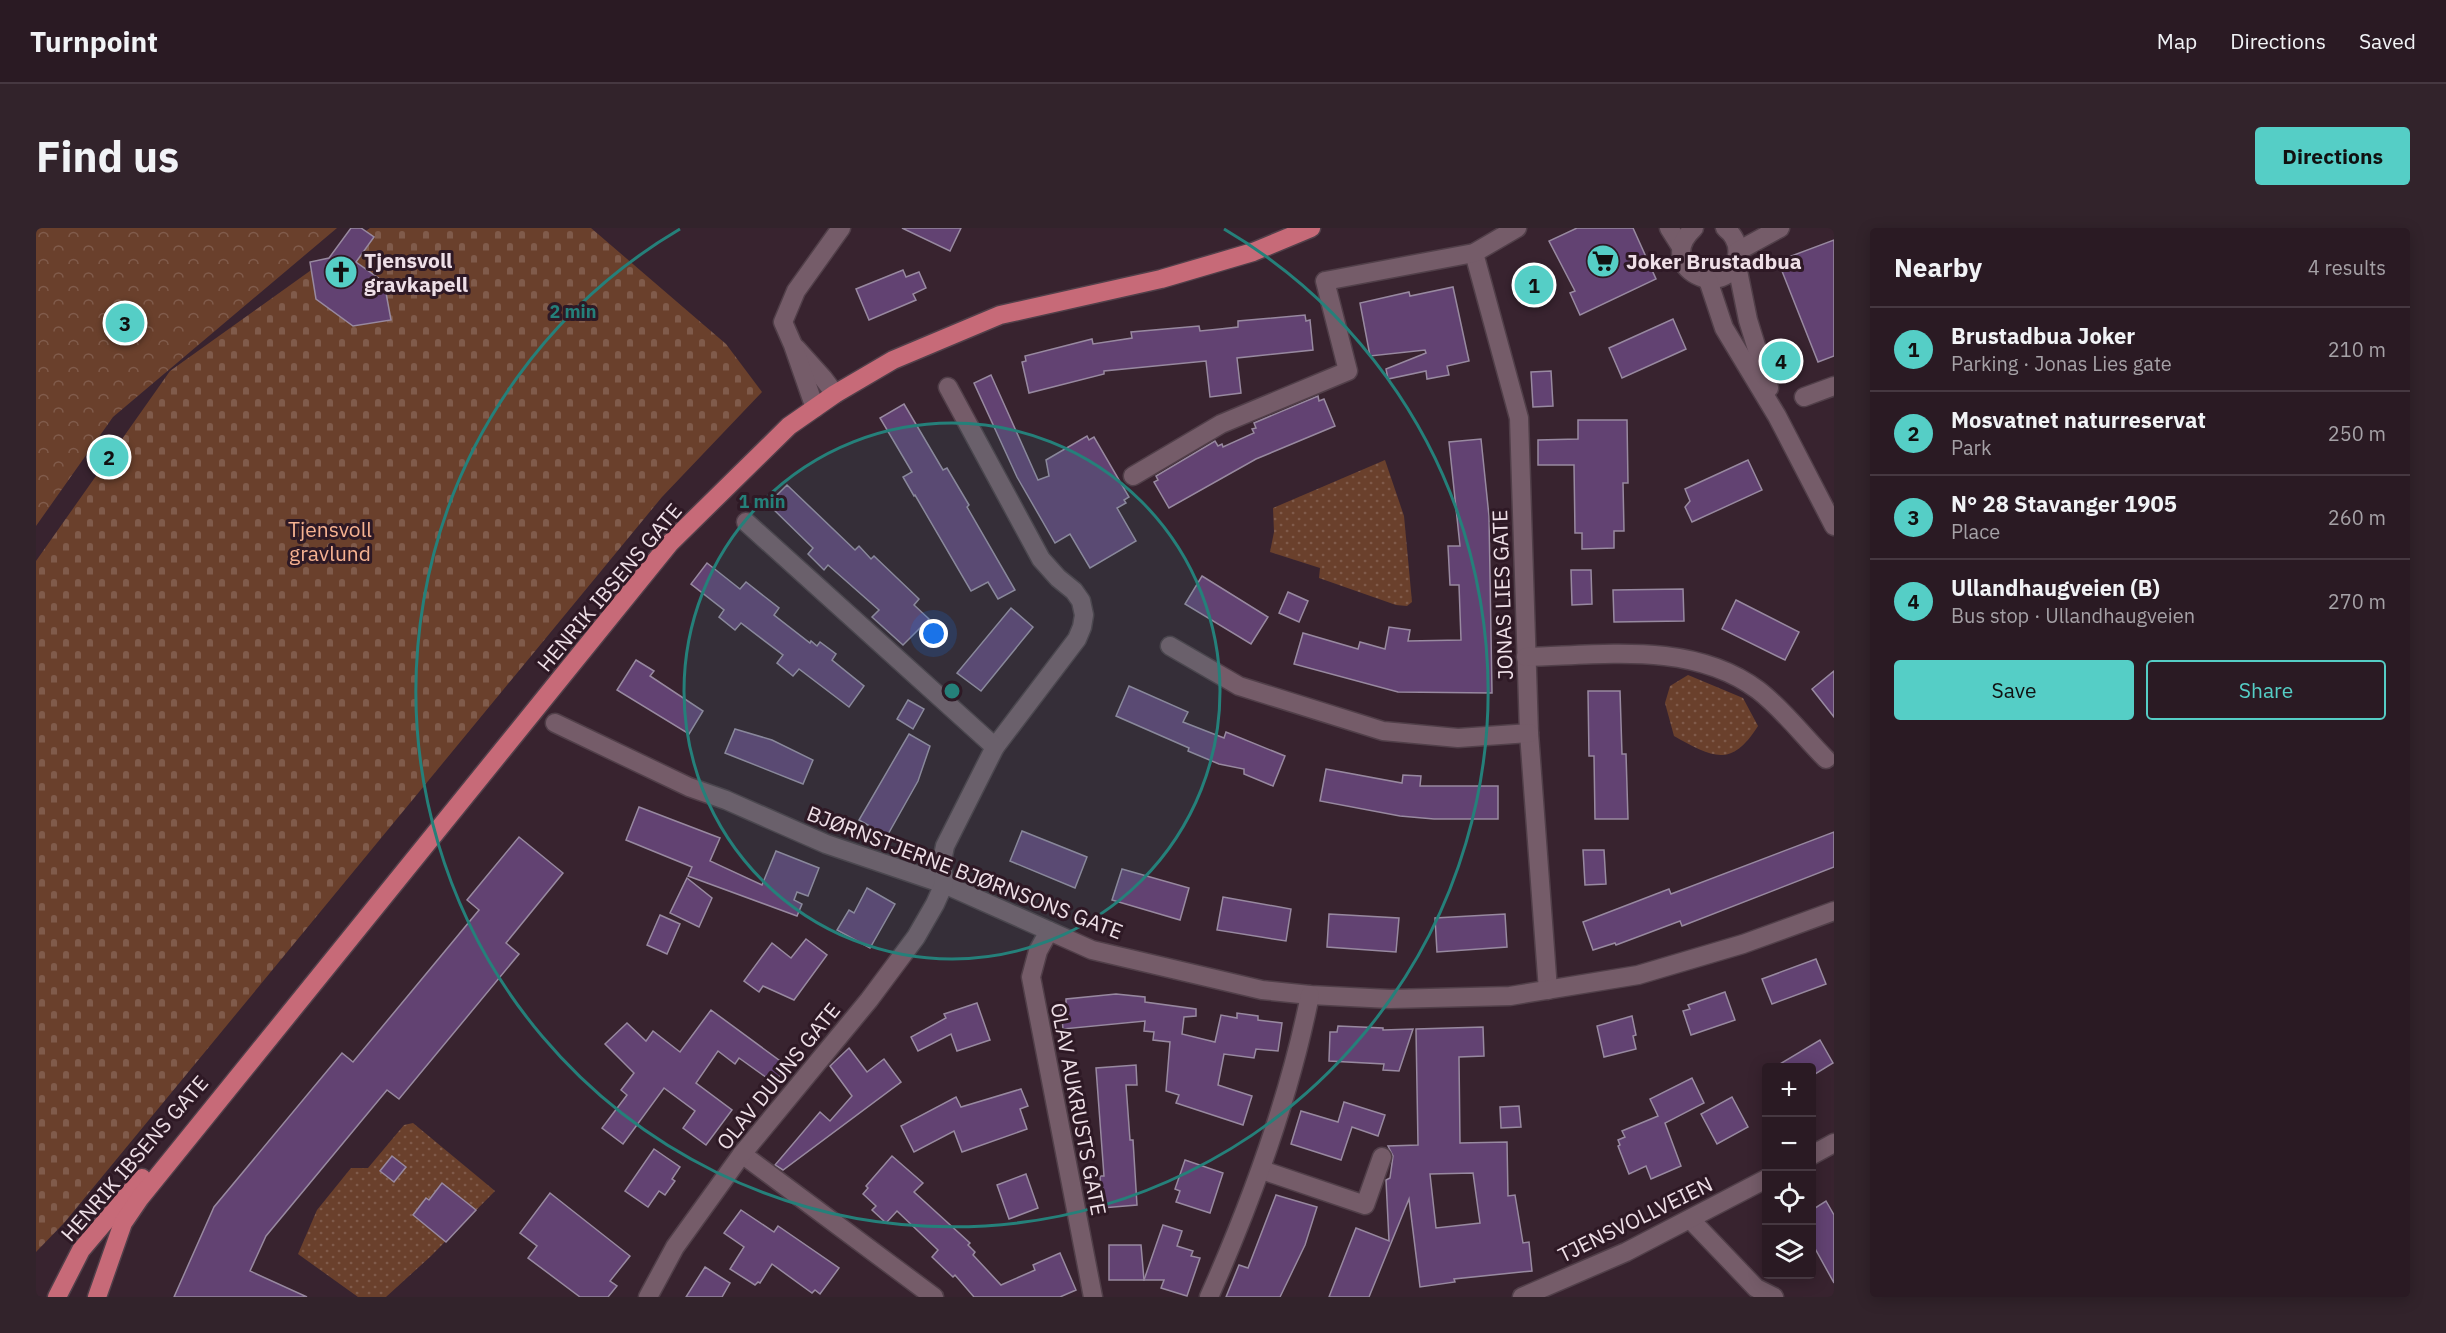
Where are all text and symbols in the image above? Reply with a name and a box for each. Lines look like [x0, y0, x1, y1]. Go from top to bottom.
text: Turnpoint [30, 23, 158, 60]
text: Map [2157, 27, 2197, 55]
text: Directions [2230, 27, 2326, 55]
text: Saved [2359, 27, 2416, 55]
button: Directions [2255, 127, 2410, 185]
text: Find us [36, 129, 179, 184]
supermarket icon: Joker Brustadbua [1585, 243, 1621, 279]
place label: Tjensvoll gravkapell [364, 246, 468, 298]
place label: Joker Brustadbua [1626, 247, 1802, 275]
text: Nearby [1894, 250, 1982, 284]
church icon: Tjensvoll gravkapell [323, 254, 359, 290]
text: 4 results [2308, 254, 2386, 281]
pin: 1 [1514, 262, 1554, 308]
pin: 3 [106, 300, 145, 346]
text: 2 min [549, 300, 597, 323]
text: Brustadbua Joker [1951, 321, 2135, 350]
text: 1 [1908, 336, 1920, 363]
text: 210 m [2328, 336, 2386, 363]
pin: 4 [1762, 338, 1800, 384]
text: Parking · Jonas Lies gate [1951, 350, 2172, 377]
text: Mosvatnet naturreservat [1951, 405, 2206, 434]
text: 2 [1908, 420, 1920, 447]
text: 250 m [2328, 420, 2386, 447]
pin: 2 [90, 434, 128, 480]
text: Park [1951, 434, 1991, 461]
text: N° 28 Stavanger 1905 [1951, 489, 2177, 518]
text: 1 min [738, 490, 786, 513]
street label: HENRIK IBSENS GATE [530, 497, 688, 677]
text: 3 [1908, 504, 1920, 531]
text: 260 m [2328, 504, 2386, 531]
street label: JONAS LIES GATE [1485, 509, 1519, 681]
park label: Tjensvoll gravlund [288, 515, 372, 567]
text: Place [1951, 518, 2000, 545]
text: Ullandhaugveien (B) [1951, 573, 2160, 602]
text: 4 [1908, 588, 1920, 615]
text: 270 m [2328, 588, 2386, 615]
text: Bus stop · Ullandhaugveien [1951, 602, 2195, 629]
your location [919, 619, 948, 648]
button: Save [1894, 660, 2134, 720]
button: Share [2146, 660, 2386, 720]
centre of rings [942, 681, 962, 701]
street label: BJØRNSTJERNE BJØRNSONS GATE [803, 799, 1127, 945]
street label: OLAV DUUNS GATE [710, 997, 846, 1155]
street label: OLAV AUKRUSTS GATE [1045, 1000, 1113, 1218]
map controls [1762, 1063, 1816, 1279]
button: + [1762, 1063, 1816, 1117]
street label: HENRIK IBSENS GATE [54, 1069, 214, 1247]
button: − [1762, 1117, 1816, 1171]
street label: TJENSVOLLVEIEN [1553, 1169, 1717, 1269]
button: locate [1762, 1171, 1816, 1225]
button: layers [1762, 1225, 1816, 1279]

